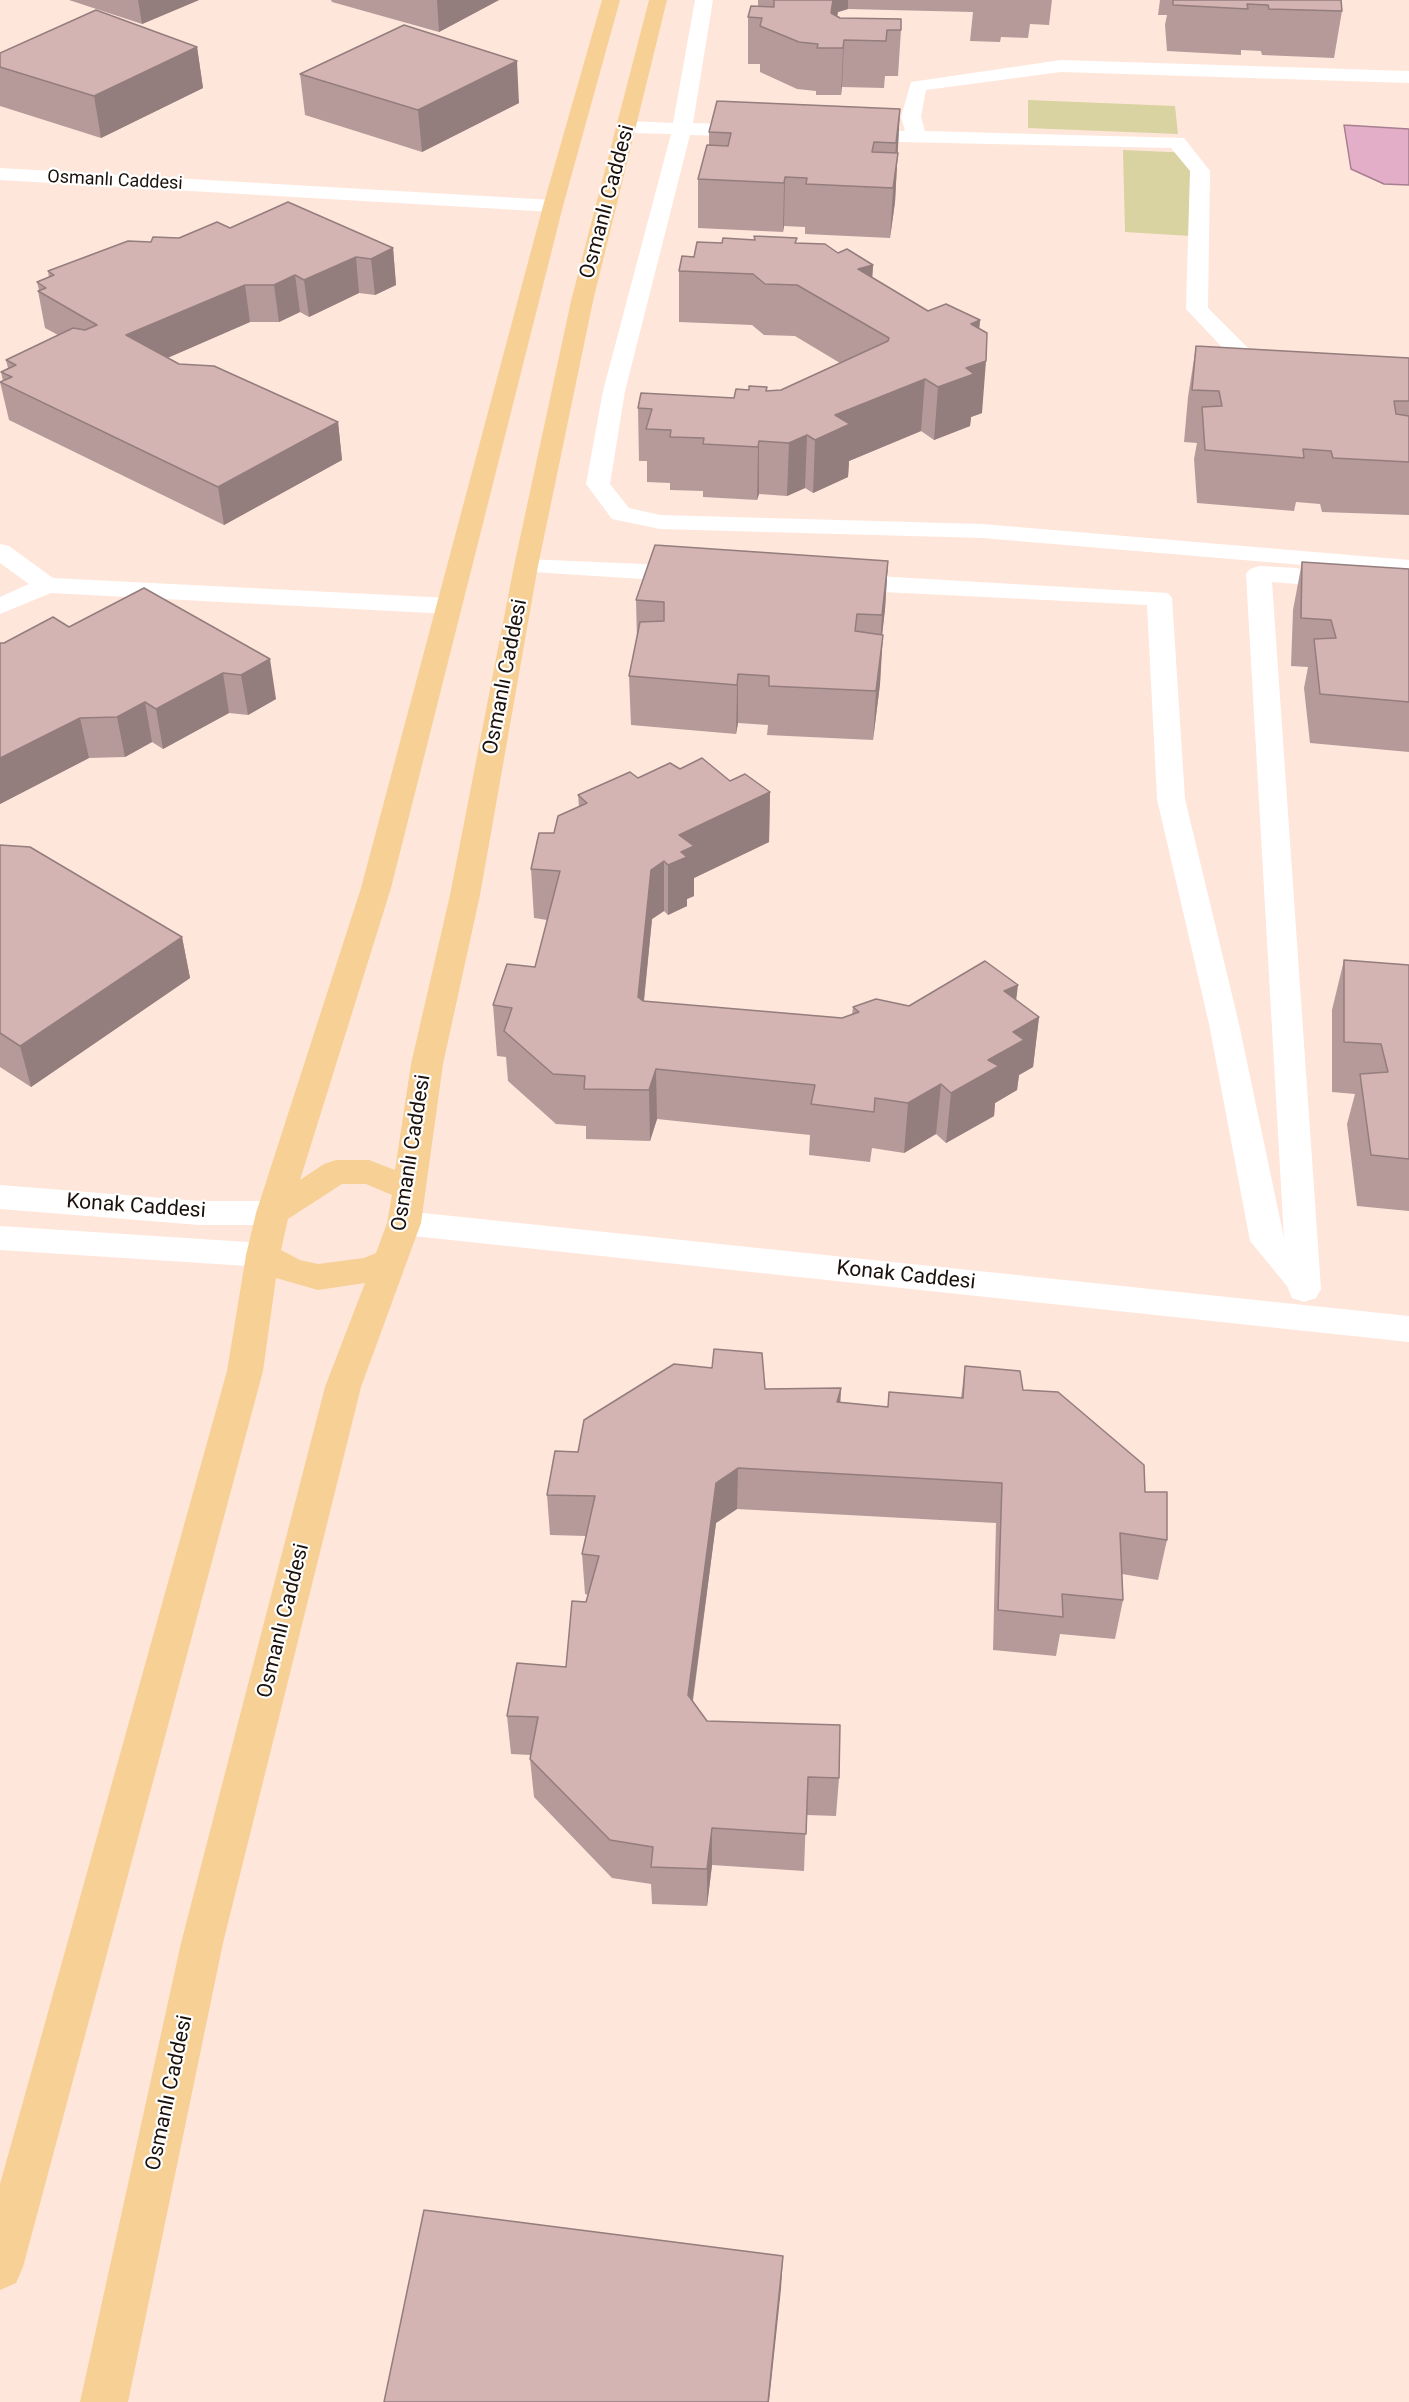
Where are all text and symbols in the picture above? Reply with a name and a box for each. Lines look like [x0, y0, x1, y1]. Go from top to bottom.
street label: Osmanlı Caddesi [575, 122, 641, 282]
street label: Osmanlı Caddesi [47, 167, 183, 195]
street label: Osmanlı Caddesi [479, 597, 533, 757]
street label: Osmanlı Caddesi [387, 1073, 437, 1233]
street label: Konak Caddesi [65, 1190, 207, 1224]
street label: Konak Caddesi [835, 1256, 977, 1296]
street label: Osmanlı Caddesi [253, 1541, 315, 1701]
street label: Osmanlı Caddesi [141, 2013, 199, 2173]

